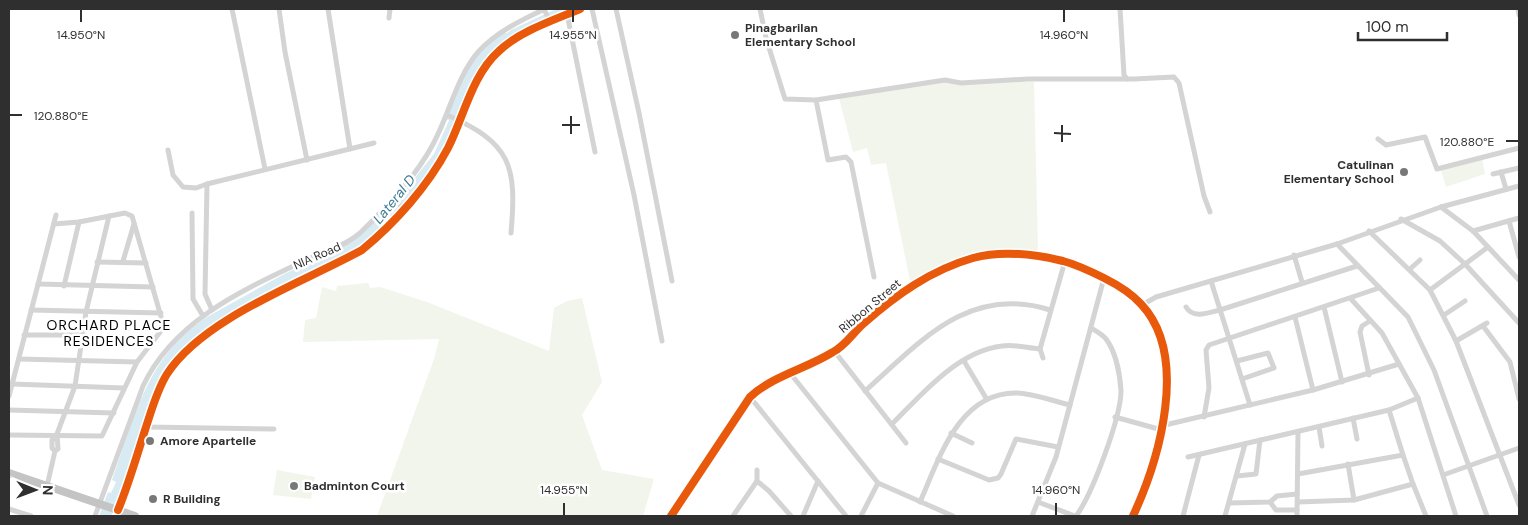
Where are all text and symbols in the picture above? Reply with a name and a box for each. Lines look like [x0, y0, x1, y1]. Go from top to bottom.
scale bar [1358, 10, 1447, 42]
text: 100 m [1366, 17, 1409, 37]
place label: Pinagbarilan Elementary School [745, 20, 855, 50]
text: 14.950°N [57, 27, 105, 43]
text: 14.955°N [549, 27, 597, 43]
text: 14.960°N [1040, 27, 1088, 43]
marker: Pinagbarilan Elementary School [729, 29, 741, 41]
text: 120.880°E [34, 108, 88, 124]
text: 120.880°E [1440, 134, 1494, 150]
place label: Catulinan Elementary School [1284, 157, 1394, 187]
marker: Catulinan Elementary School [1398, 166, 1410, 178]
water label: Lateral D [369, 171, 419, 227]
street label: NIA Road [291, 238, 343, 274]
street label: Ribbon Street [836, 275, 905, 337]
district label: ORCHARD PLACE RESIDENCES [47, 316, 171, 350]
place label: Amore Apartelle [160, 433, 256, 449]
marker: Amore Apartelle [144, 435, 156, 447]
north arrow [10, 465, 60, 515]
place label: Badminton Court [304, 478, 405, 494]
marker: Badminton Court [288, 480, 300, 492]
text: 14.955°N [540, 482, 588, 498]
text: 14.960°N [1032, 482, 1080, 498]
text: N [39, 485, 57, 495]
place label: R Building [163, 491, 221, 507]
marker: R Building [147, 493, 159, 505]

